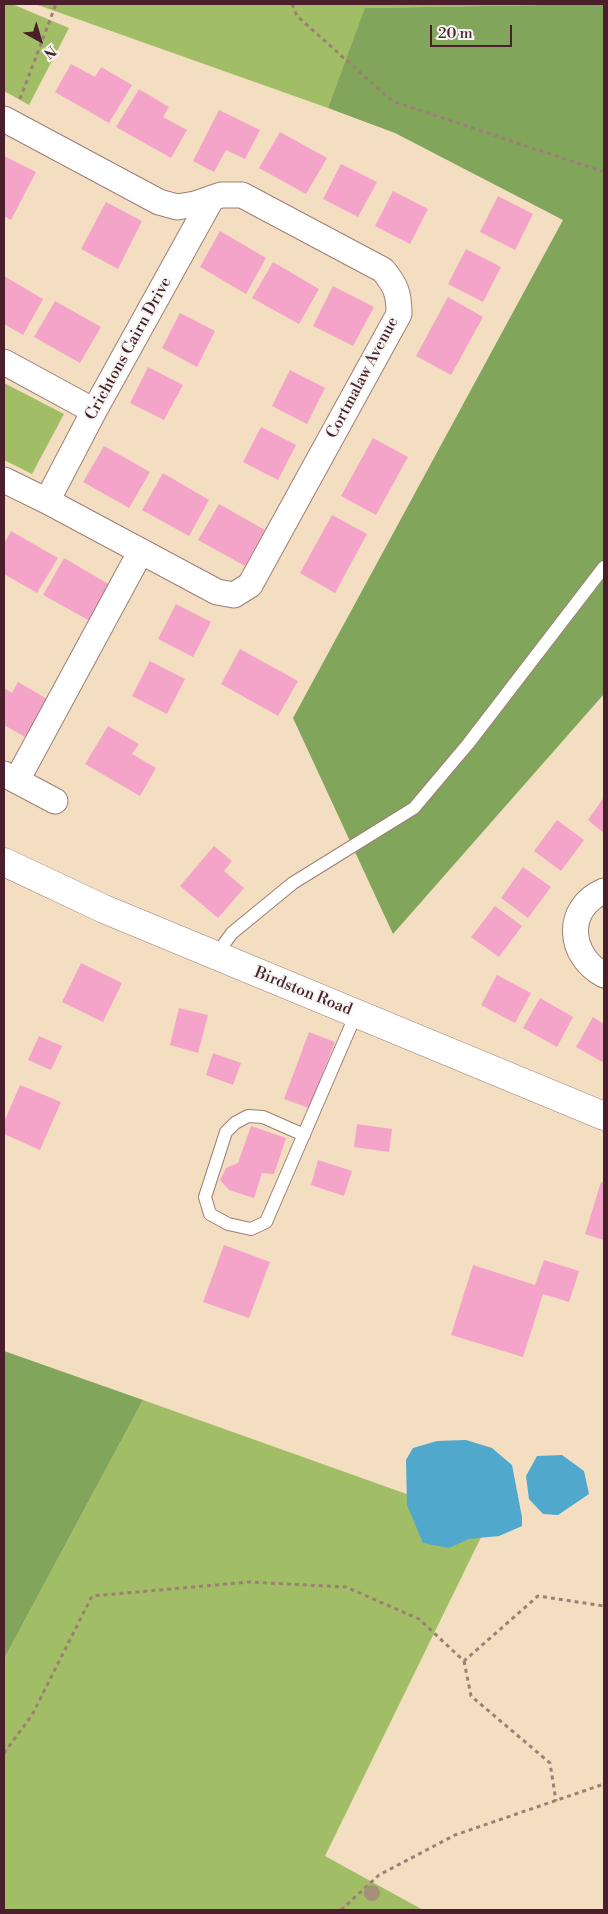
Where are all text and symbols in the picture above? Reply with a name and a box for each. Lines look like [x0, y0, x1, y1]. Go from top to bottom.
north arrow [15, 15, 65, 65]
scale bar [433, 15, 516, 47]
text: 20 m [438, 24, 473, 43]
text: N [39, 41, 59, 62]
street label: Crichtons Cairn Drive [82, 274, 176, 424]
street label: Cortmalaw Avenue [323, 314, 403, 442]
street label: Birdston Road [251, 964, 355, 1020]

